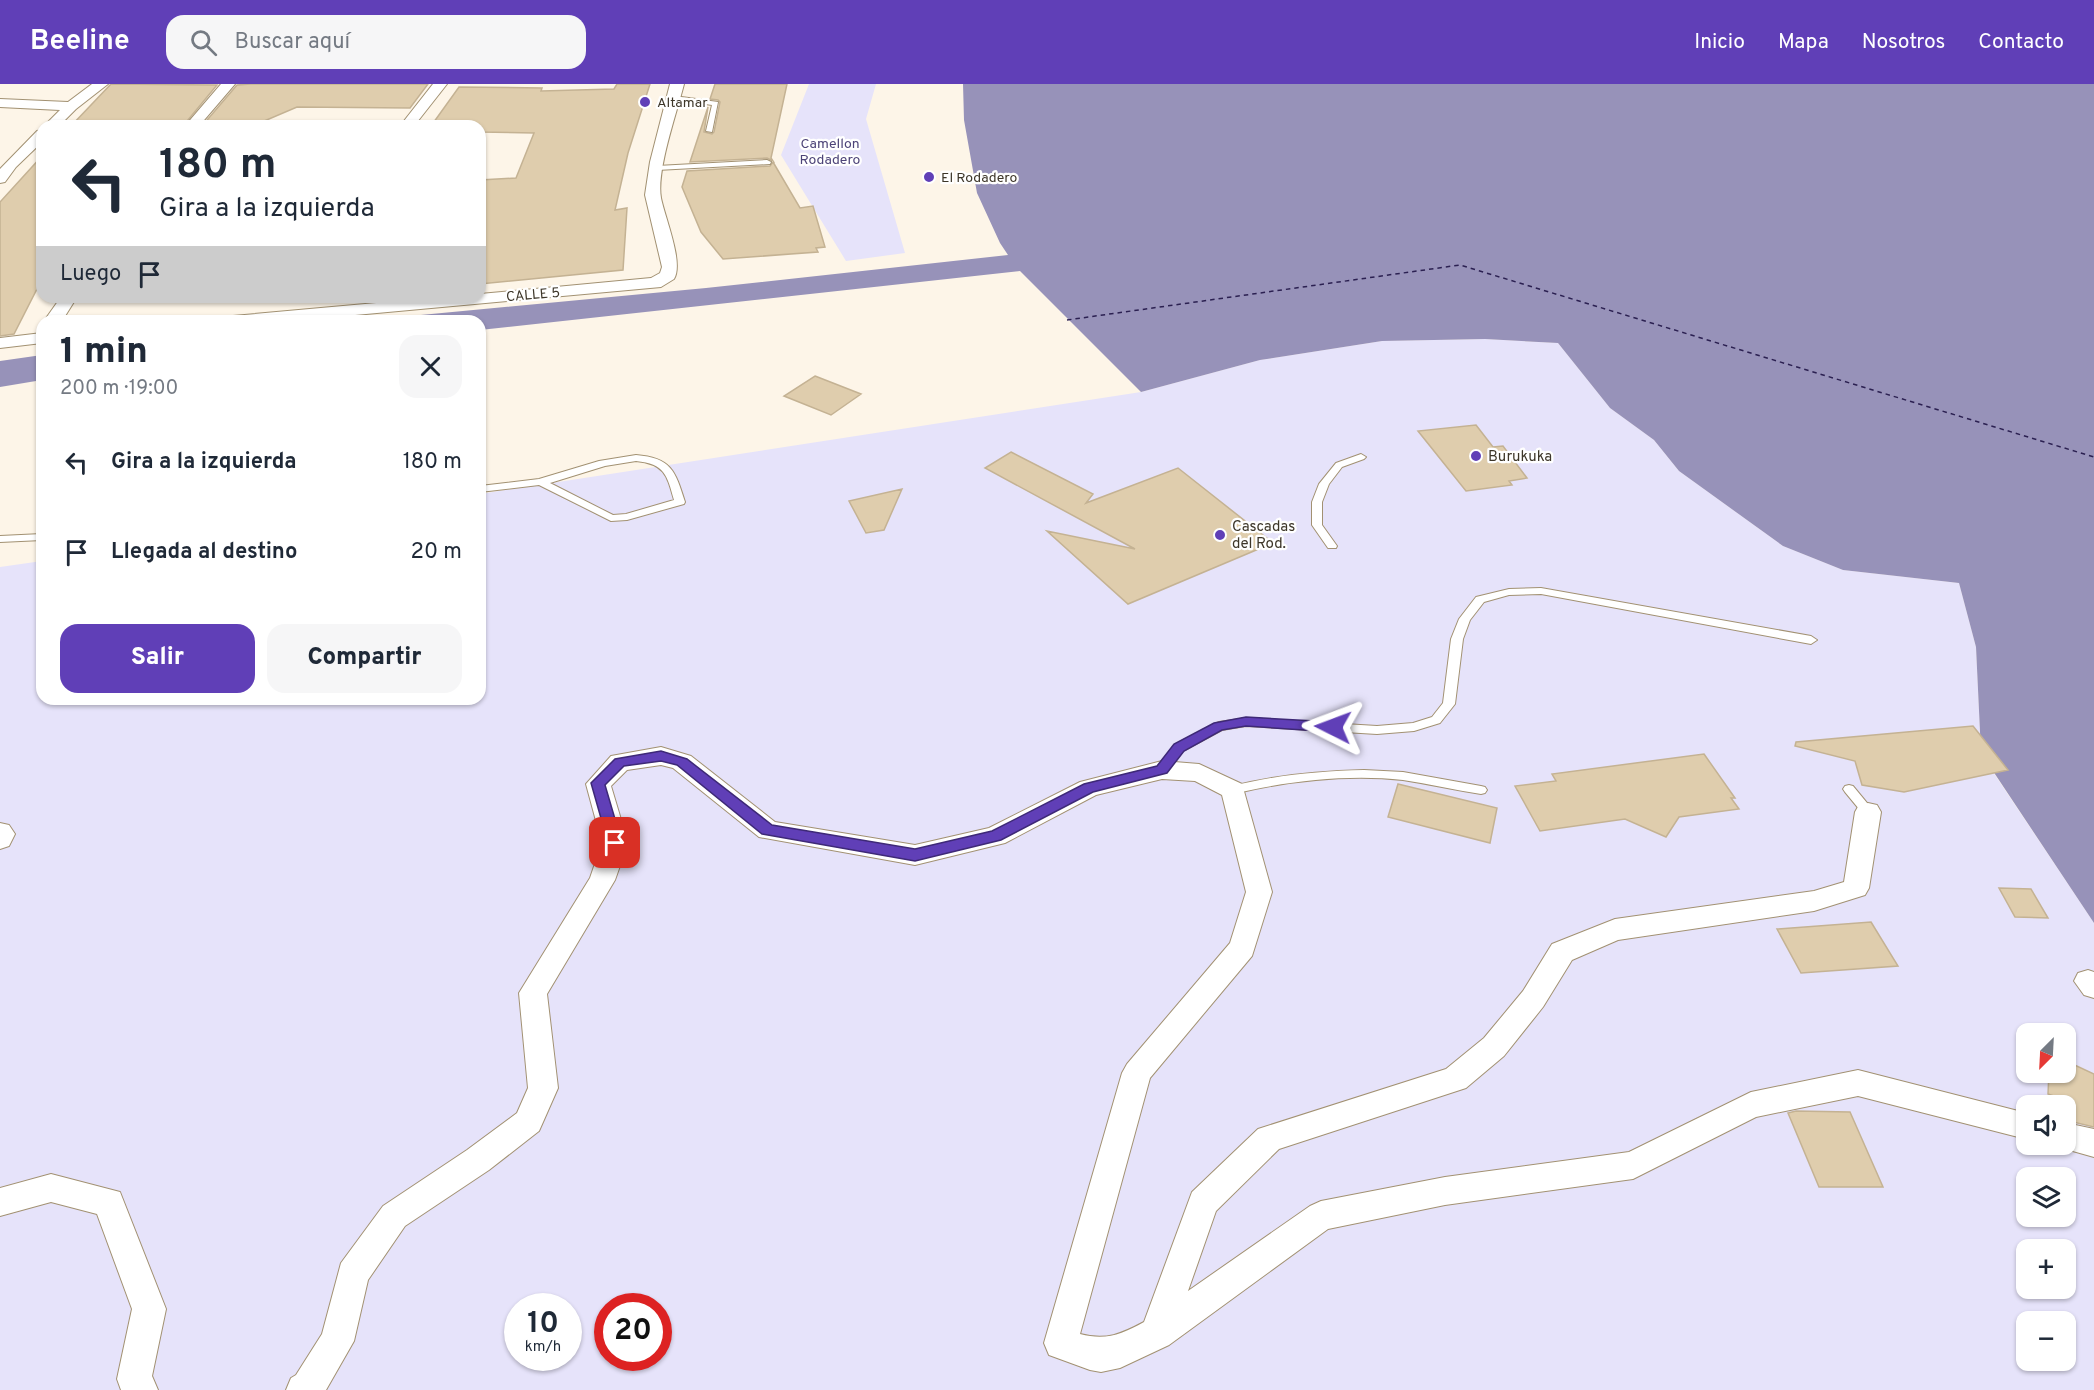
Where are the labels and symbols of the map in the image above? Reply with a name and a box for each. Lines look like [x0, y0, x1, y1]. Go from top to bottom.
marker: Altamar [638, 95, 652, 109]
place label: Altamar [657, 95, 708, 112]
park label: Camellon Rodadero [800, 136, 861, 169]
marker: El Rodadero [922, 170, 936, 184]
place label: El Rodadero [941, 170, 1017, 187]
street label: CALLE 5 [505, 285, 561, 306]
place label: Burukuka [1488, 448, 1552, 467]
marker: Burukuka [1469, 449, 1483, 463]
place label: Cascadas del Rod. [1232, 518, 1295, 554]
marker: Cascadas del Rod. [1213, 528, 1227, 542]
position arrow [1301, 695, 1365, 759]
pin [589, 817, 640, 868]
north arrow [2016, 1023, 2076, 1083]
speed limit sign: 20 [594, 1293, 672, 1371]

